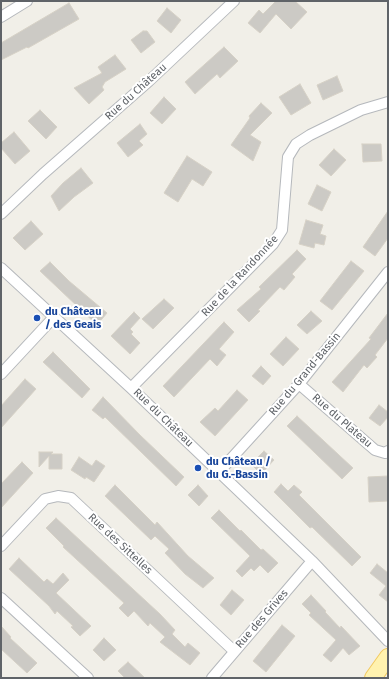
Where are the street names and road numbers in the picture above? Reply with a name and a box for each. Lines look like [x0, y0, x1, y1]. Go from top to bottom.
street label: Rue du Château [102, 61, 170, 123]
street label: Rue de la Randonnée [199, 233, 281, 319]
street label: Rue du Grand-Bassin [266, 330, 344, 418]
street label: Rue du Château [130, 386, 196, 450]
street label: Rue du Plateau [309, 391, 375, 451]
street label: Rue des Sittelles [85, 511, 155, 577]
street label: Rue des Grives [233, 587, 291, 651]

